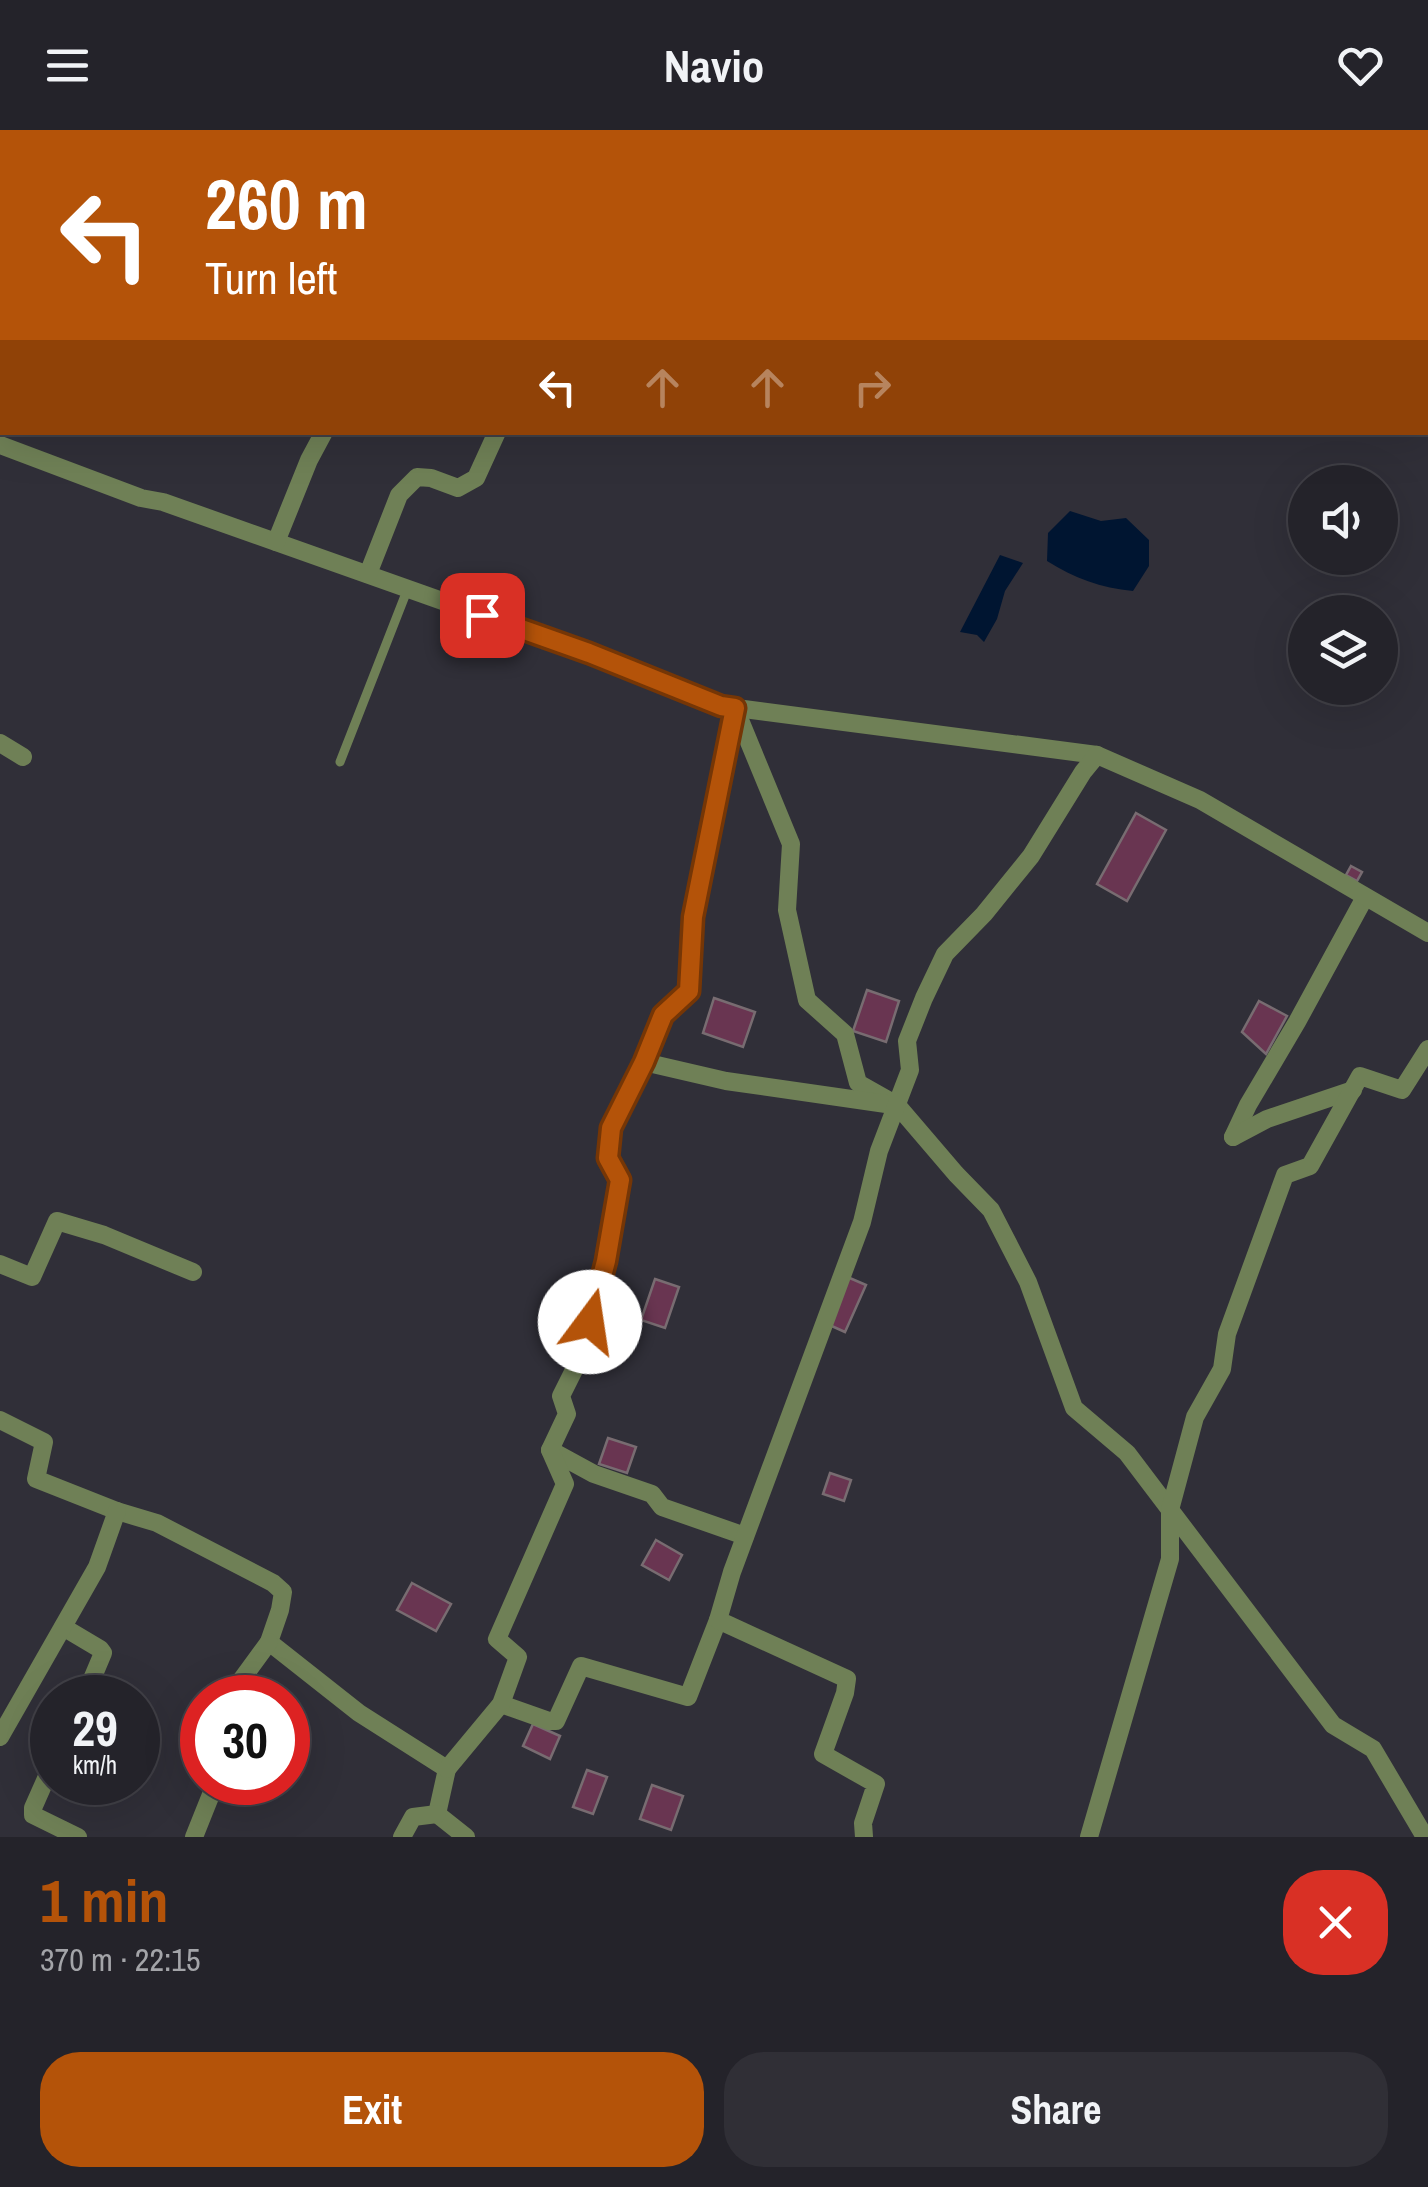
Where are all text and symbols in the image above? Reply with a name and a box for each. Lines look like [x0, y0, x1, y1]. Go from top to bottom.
text: Navio [664, 35, 764, 96]
icon: menu [40, 38, 95, 93]
icon: heart [1333, 38, 1388, 93]
text: 260 m [205, 157, 368, 251]
icon: left [40, 170, 170, 300]
text: Turn left [205, 247, 337, 308]
icon: left [530, 360, 585, 415]
icon: ahead [635, 360, 690, 415]
icon: ahead [740, 360, 795, 415]
icon: right [845, 360, 900, 415]
map controls [1288, 465, 1398, 705]
button: sound [1288, 465, 1398, 575]
pin [440, 573, 525, 658]
icon: arrive [455, 588, 510, 643]
button: layers [1288, 595, 1398, 705]
position arrow [538, 1270, 642, 1374]
speed limit sign: 30 [180, 1675, 310, 1805]
text: 29 [72, 1694, 118, 1762]
text: km/h [73, 1748, 117, 1782]
text: 1 min [40, 1860, 169, 1941]
button: close [1283, 1870, 1388, 1975]
text: 370 m · 22:15 [40, 1938, 200, 1981]
button: Exit [40, 2052, 704, 2167]
button: Share [724, 2052, 1388, 2167]

